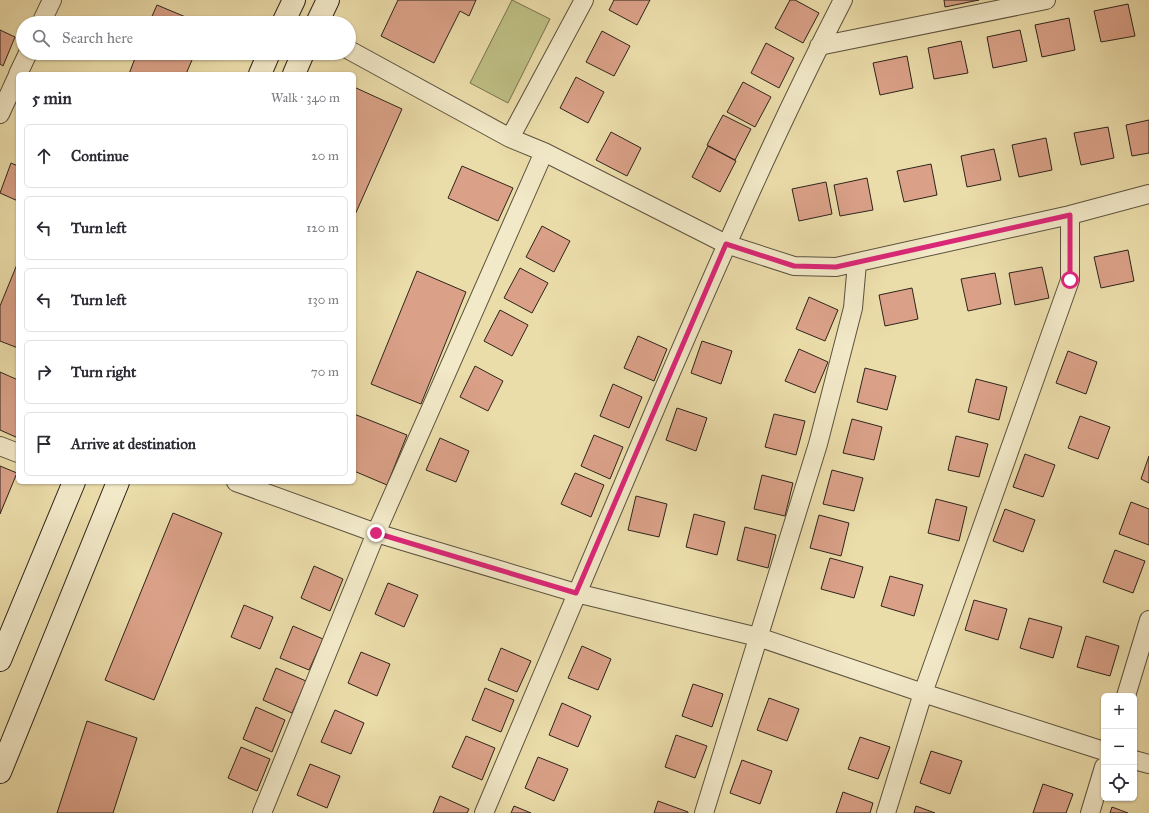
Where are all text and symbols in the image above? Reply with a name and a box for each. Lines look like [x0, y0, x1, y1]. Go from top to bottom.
search box [16, 16, 356, 60]
icon: search [30, 27, 52, 49]
text: Search here [62, 29, 133, 47]
text: 5 min [32, 88, 72, 109]
text: Walk · 340 m [271, 90, 340, 106]
icon: ahead [33, 145, 55, 167]
text: Continue [71, 147, 129, 165]
text: 20 m [311, 148, 339, 164]
icon: left [33, 217, 55, 239]
text: Turn left [71, 219, 127, 237]
text: 120 m [306, 220, 339, 236]
route start [1061, 271, 1079, 289]
icon: left [33, 289, 55, 311]
text: Turn left [71, 291, 127, 309]
text: 130 m [307, 292, 339, 308]
icon: right [33, 361, 55, 383]
text: Turn right [71, 363, 136, 381]
text: 70 m [311, 364, 339, 380]
icon: arrive [33, 433, 55, 455]
text: Arrive at destination [71, 435, 196, 453]
route end [367, 524, 385, 542]
map controls [1101, 693, 1137, 801]
button: + [1101, 693, 1137, 729]
button: − [1101, 729, 1137, 765]
button: locate [1101, 765, 1137, 801]

